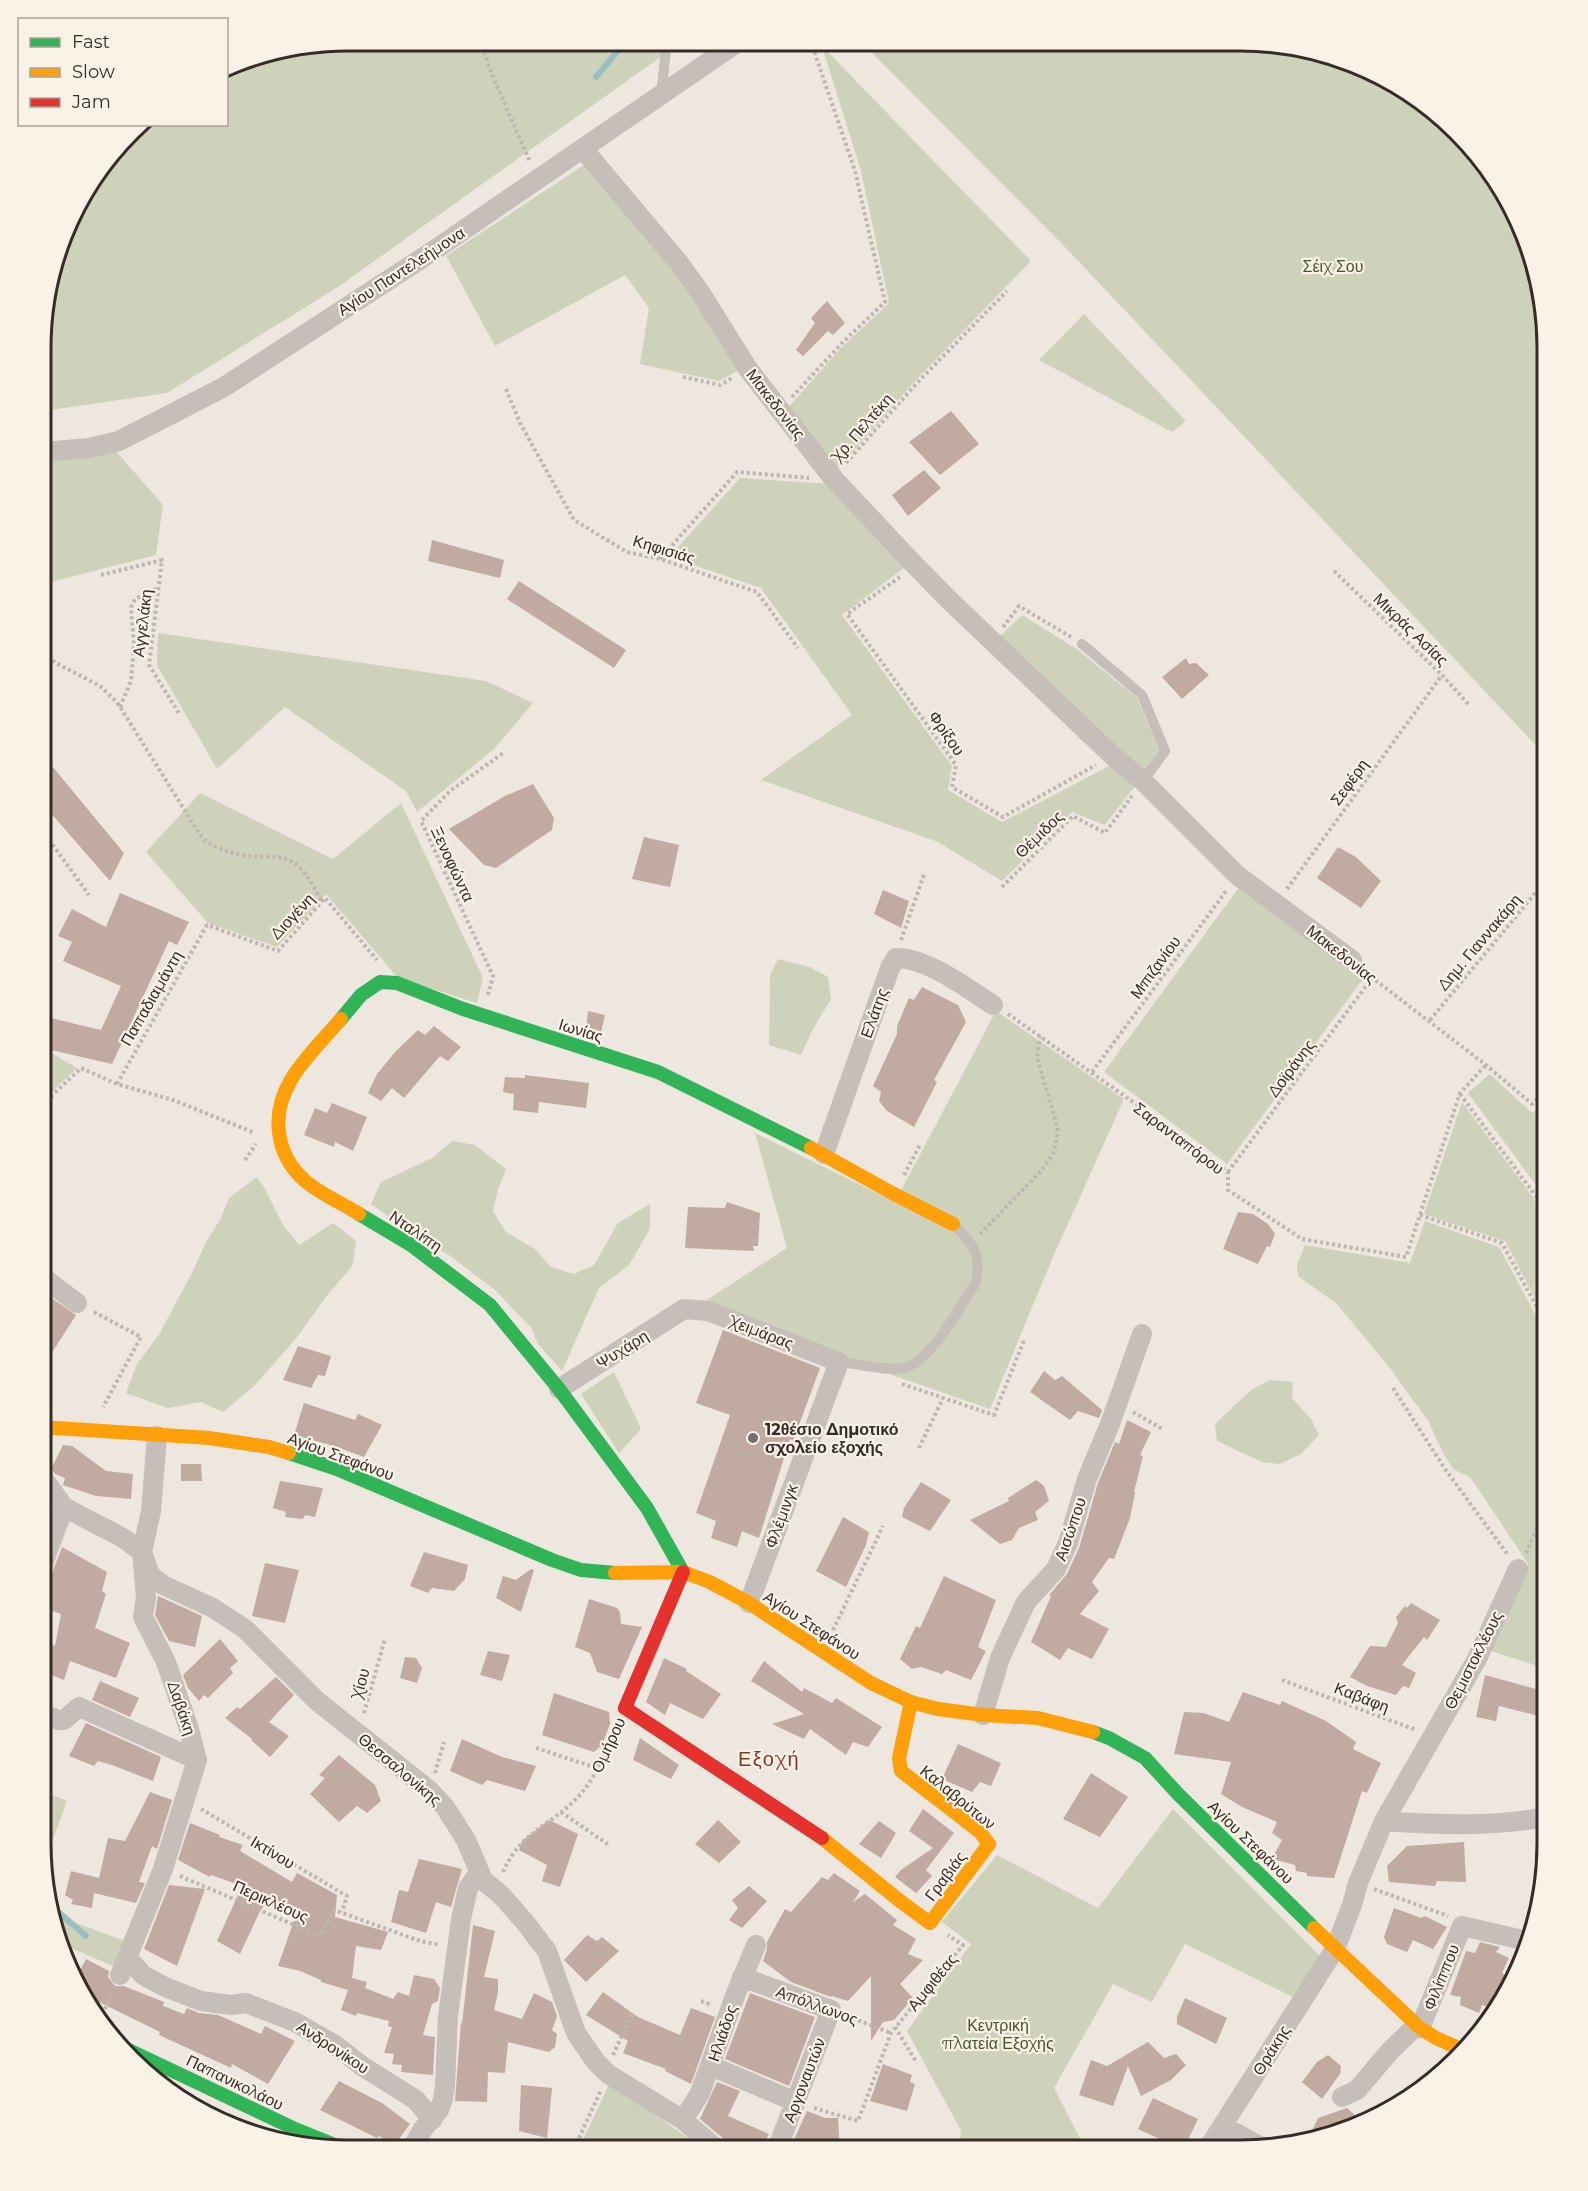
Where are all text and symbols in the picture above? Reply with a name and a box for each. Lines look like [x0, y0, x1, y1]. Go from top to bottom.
legend [18, 18, 228, 126]
text: Fast [72, 31, 110, 53]
text: Slow [72, 61, 115, 83]
text: Jam [71, 91, 111, 113]
street label: Αγίου Παντελεήμονα [334, 223, 468, 320]
park label: Σέιχ Σου [1303, 257, 1363, 276]
street label: Μακεδονίας [742, 365, 809, 443]
street label: Χρ. Πελτέκη [827, 390, 897, 467]
street label: Κηφισιάς [631, 531, 697, 568]
street label: Αγγελάκη [129, 588, 156, 658]
street label: Μικράς Ασίας [1369, 589, 1452, 670]
street label: Φρίξου [925, 707, 969, 759]
street label: Σεφέρη [1326, 755, 1373, 809]
street label: Θέμιδος [1011, 807, 1068, 862]
street label: Ξενοφώντα [427, 824, 478, 905]
street label: Διογένη [266, 889, 318, 943]
street label: Δημ. Γιαννακάρη [1434, 890, 1525, 994]
street label: Μακεδονίας [1303, 921, 1381, 988]
street label: Μπιζανίου [1126, 932, 1185, 1002]
street label: Παπαδιαμάντη [117, 947, 186, 1049]
street label: Ελάτης [857, 985, 892, 1041]
street label: Ιωνίας [556, 1015, 606, 1046]
street label: Δοϊράνης [1264, 1036, 1319, 1101]
street label: Σαρανταπόρου [1130, 1098, 1228, 1178]
street label: Νταλίπη [386, 1207, 446, 1256]
street label: Χειμάρας [726, 1311, 796, 1353]
street label: Ψυχάρη [593, 1326, 652, 1373]
place label: 12θέσιο Δημοτικό σχολείο εξοχής [765, 1420, 899, 1457]
street label: Αγίου Στεφάνου [285, 1428, 397, 1484]
marker: 12θέσιο Δημοτικό σχολείο εξοχής [746, 1431, 760, 1445]
street label: Φλέμινγκ [761, 1481, 802, 1551]
street label: Αισώπου [1051, 1495, 1090, 1563]
street label: Αγίου Στεφάνου [760, 1587, 864, 1664]
street label: Θεμιστοκλέους [1440, 1608, 1507, 1713]
street label: Χίου [347, 1666, 374, 1702]
street label: Καβάφη [1332, 1678, 1392, 1717]
street label: Δαβάκη [163, 1679, 200, 1738]
street label: Ομήρου [587, 1714, 630, 1776]
street label: Θεσσαλονίκης [354, 1729, 445, 1810]
district label: Εξοχή [738, 1747, 800, 1771]
street label: Καλαβρύτων [916, 1761, 999, 1833]
street label: Αγίου Στεφάνου [1204, 1797, 1297, 1888]
street label: Ικτίνου [247, 1832, 298, 1873]
street label: Γραβιάς [921, 1848, 970, 1905]
street label: Περικλέους [230, 1876, 312, 1927]
street label: Φιλίππου [1420, 1941, 1463, 2013]
street label: Αμφιθέας [903, 1950, 961, 2015]
street label: Απόλλωνος [773, 1982, 861, 2029]
street label: Ηλιάδος [704, 2002, 741, 2064]
park label: Κεντρική πλατεία Εξοχής [941, 2016, 1054, 2053]
street label: Ανδρονίκου [293, 2017, 372, 2078]
street label: Θράκης [1249, 2021, 1294, 2079]
street label: Αργοναυτών [780, 2035, 829, 2125]
street label: Παπανικολάου [183, 2051, 286, 2114]

